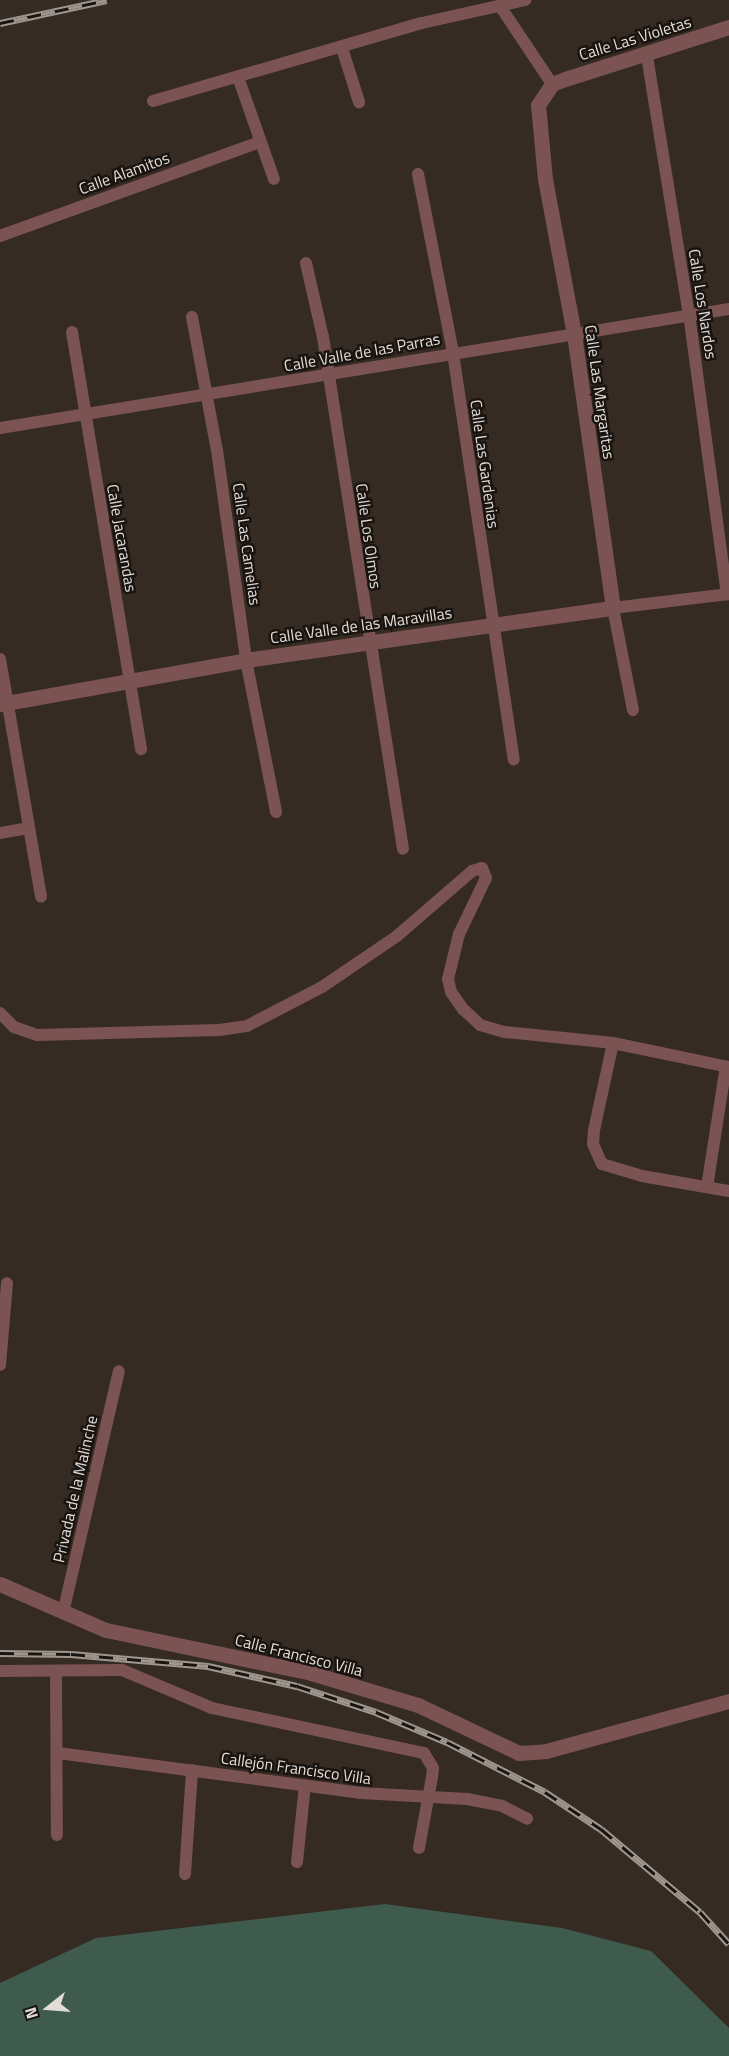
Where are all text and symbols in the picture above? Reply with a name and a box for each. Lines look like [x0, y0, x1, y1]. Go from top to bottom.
street label: Calle Las Violetas [577, 12, 693, 64]
street label: Calle Alamitos [76, 148, 172, 198]
street label: Calle Los Nardos [685, 248, 721, 360]
street label: Calle Las Margaritas [581, 324, 619, 460]
street label: Calle Valle de las Parras [282, 329, 442, 375]
street label: Calle Las Gardenias [466, 398, 504, 530]
street label: Calle Jacarandas [103, 482, 141, 594]
street label: Calle Las Camelias [229, 482, 265, 606]
street label: Calle Los Olmos [352, 482, 386, 590]
street label: Calle Valle de las Maravillas [269, 603, 453, 647]
street label: Privada de la Malinche [49, 1414, 101, 1564]
street label: Calle Francisco Villa [233, 1630, 365, 1680]
street label: Callejón Francisco Villa [220, 1748, 372, 1788]
north arrow [18, 1978, 78, 2038]
text: N [18, 2004, 44, 2022]

